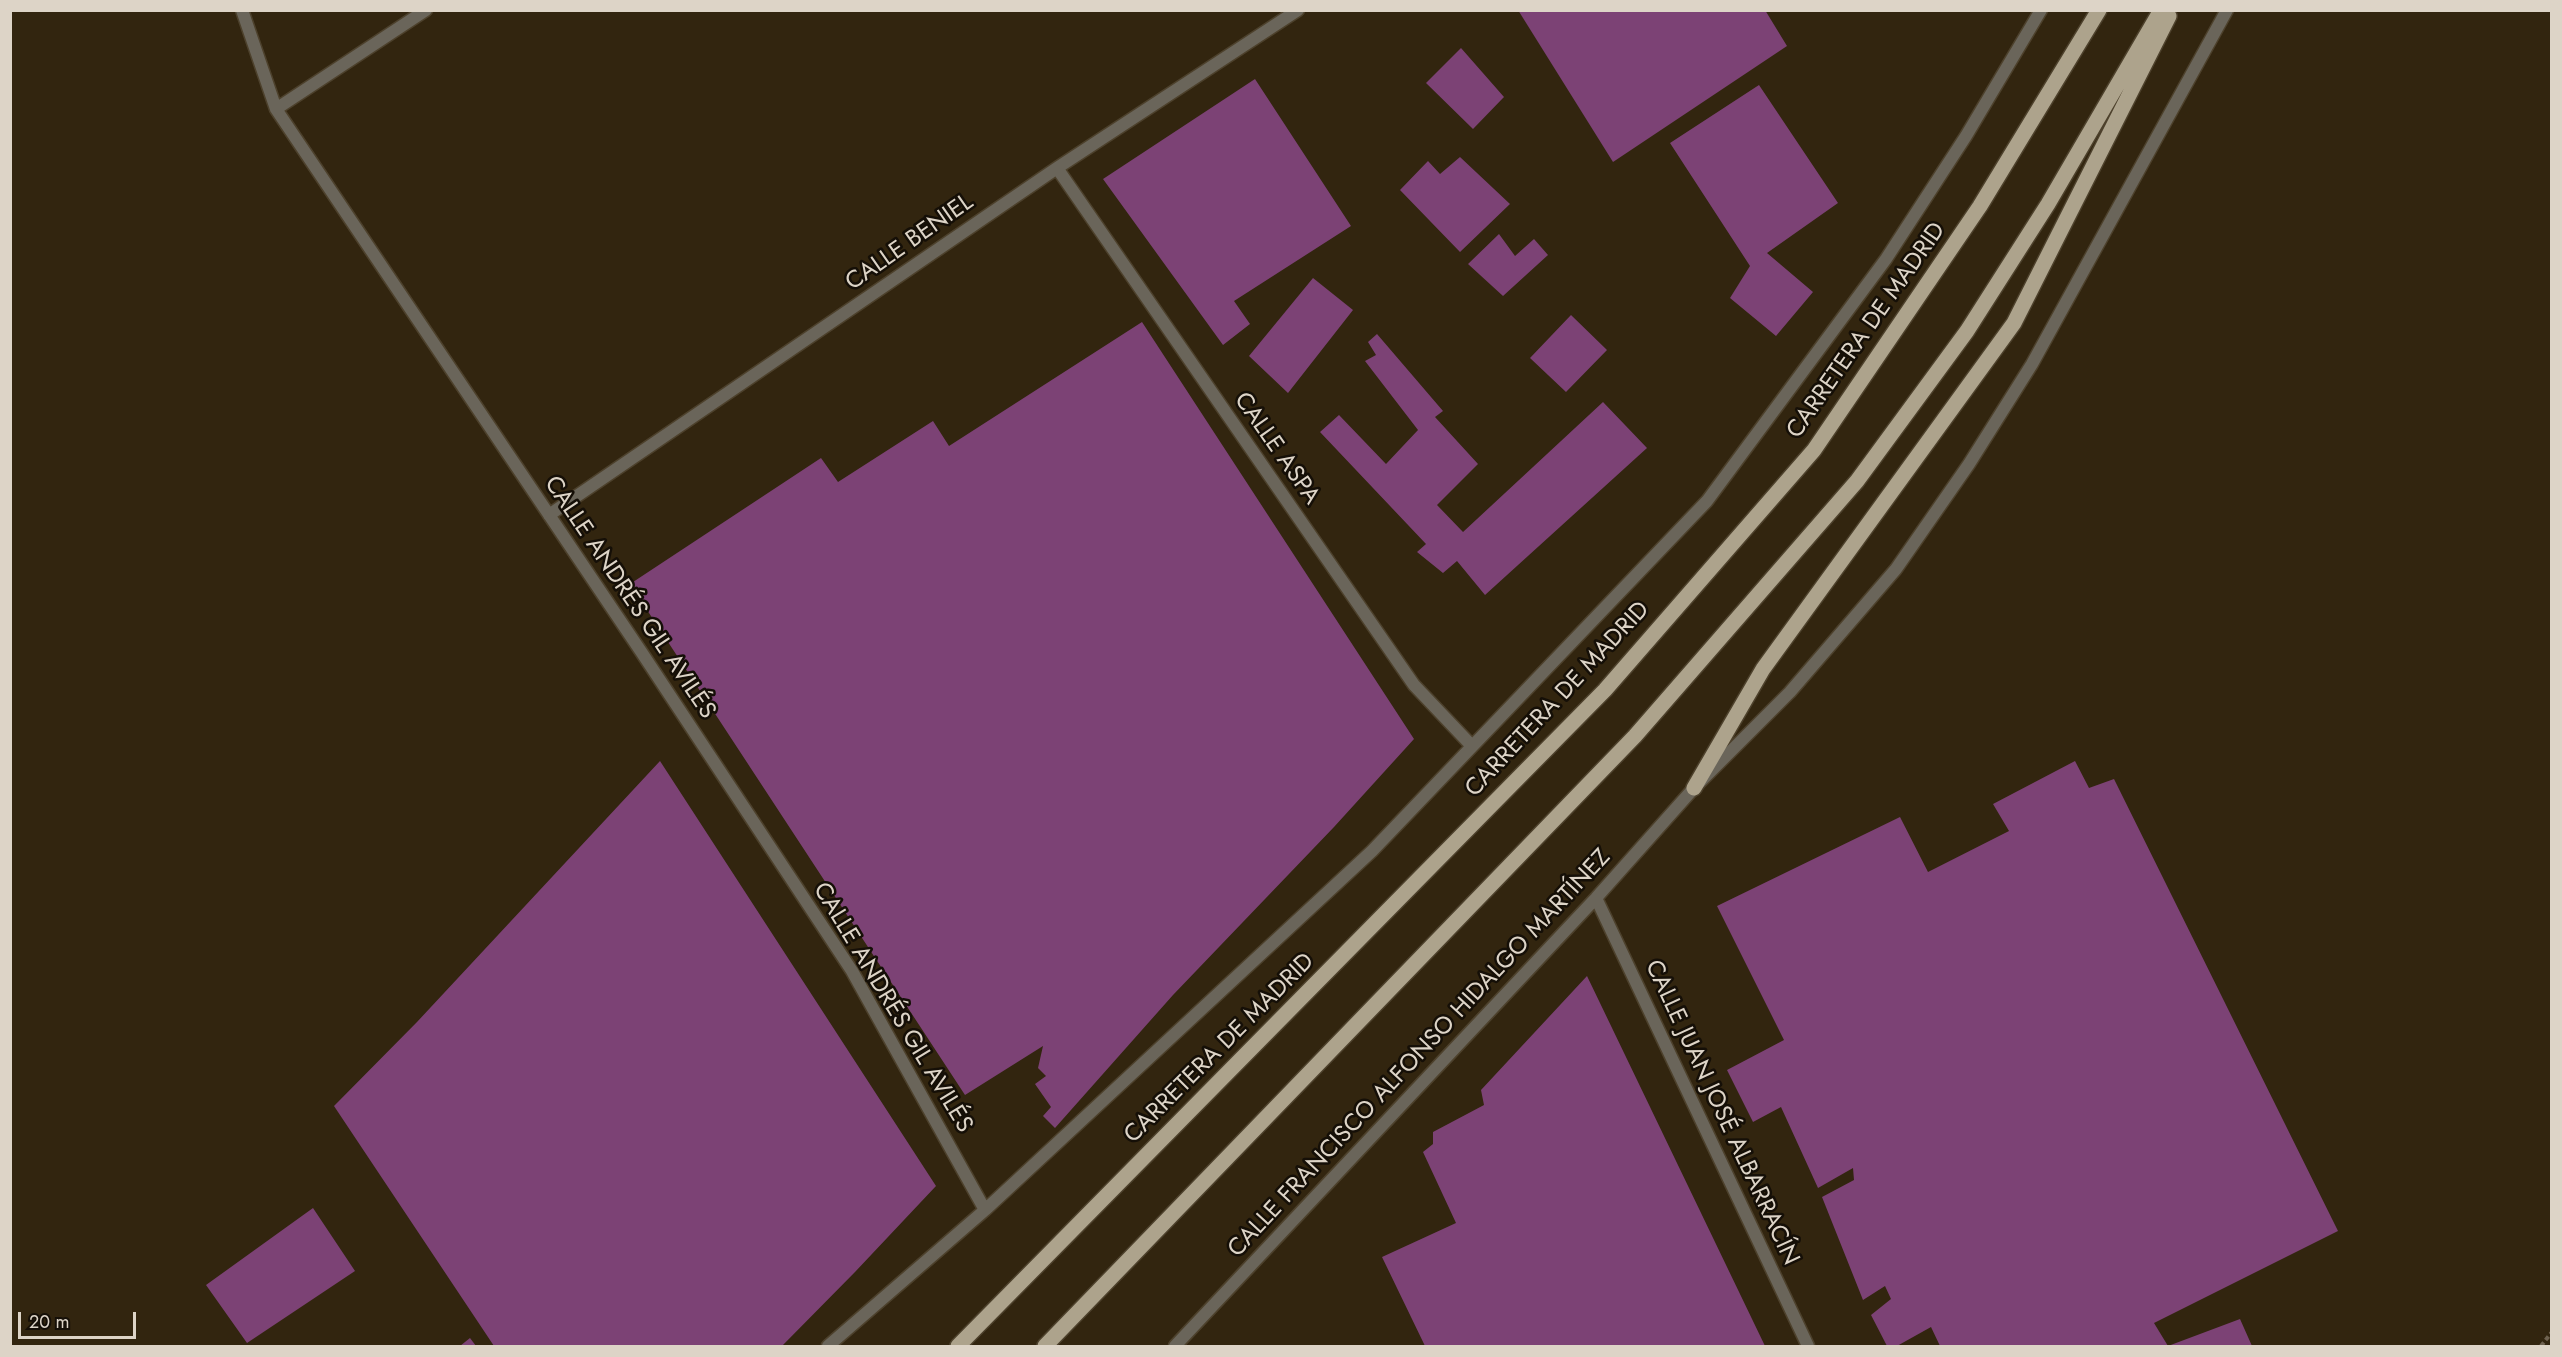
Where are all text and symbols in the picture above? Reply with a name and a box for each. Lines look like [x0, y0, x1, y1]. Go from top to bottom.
street label: CALLE BENIEL [841, 188, 979, 298]
street label: CARRETERA DE MADRID [1782, 218, 1952, 444]
street label: CALLE ASPA [1227, 387, 1325, 511]
street label: CALLE ANDRÉS GIL AVILÉS [537, 471, 721, 725]
street label: CARRETERA DE MADRID [1460, 596, 1656, 804]
street label: CALLE FRANCISCO ALFONSO HIDALGO MARTÍNEZ [1223, 844, 1617, 1264]
street label: CALLE ANDRÉS GIL AVILÉS [806, 878, 978, 1138]
street label: CARRETERA DE MADRID [1119, 948, 1321, 1150]
street label: CALLE JUAN JOSÉ ALBARRACÍN [1638, 956, 1804, 1270]
scale bar [21, 1300, 140, 1338]
text: 20 m [29, 1309, 69, 1335]

